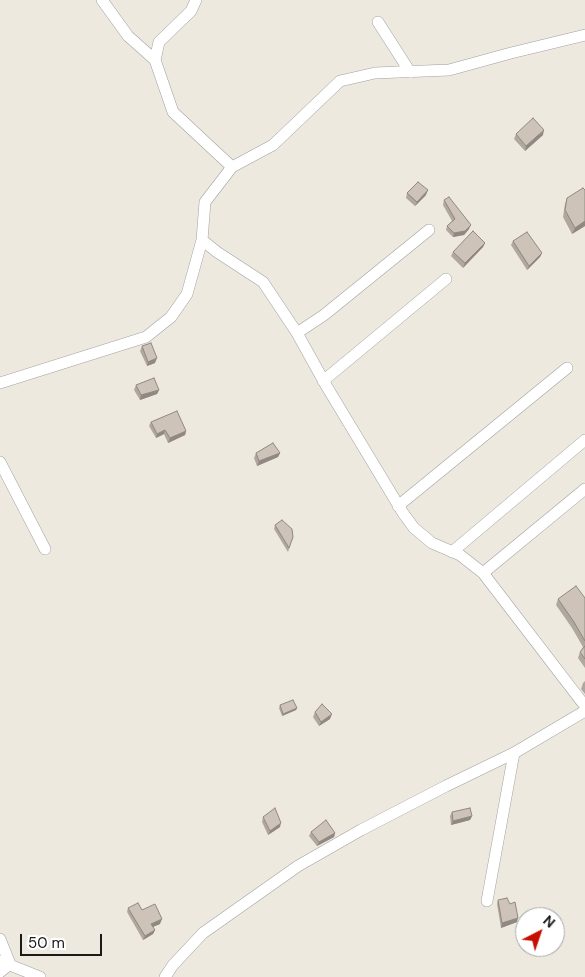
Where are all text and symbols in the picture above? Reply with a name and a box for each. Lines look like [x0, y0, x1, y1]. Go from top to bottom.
north arrow [515, 907, 565, 957]
text: N [539, 911, 559, 932]
scale bar [22, 924, 105, 956]
text: 50 m [28, 933, 65, 953]

